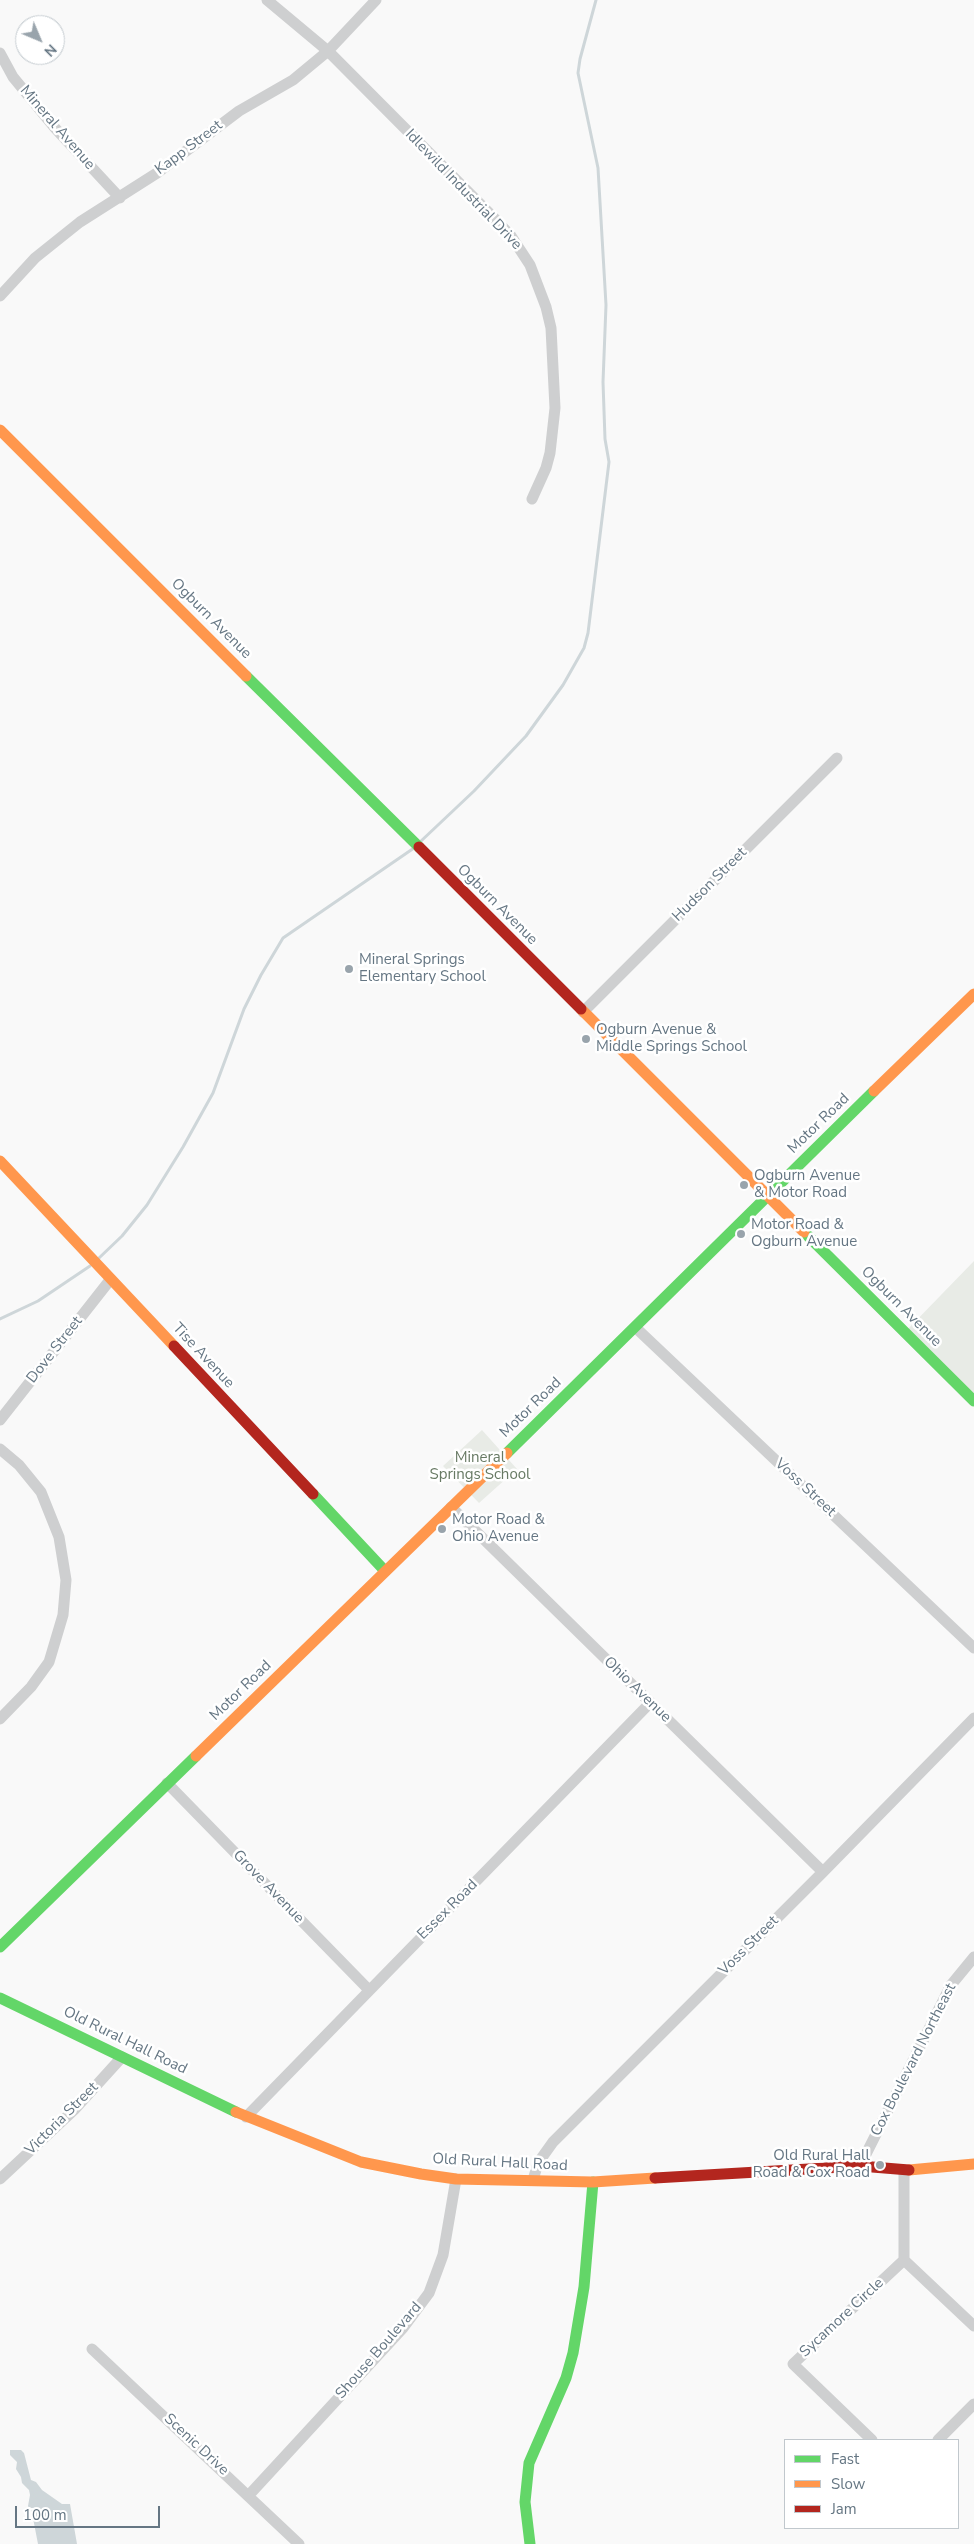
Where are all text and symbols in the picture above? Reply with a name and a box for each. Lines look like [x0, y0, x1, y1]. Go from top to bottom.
north arrow [15, 15, 65, 65]
text: N [40, 40, 61, 61]
street label: Mineral Avenue [16, 82, 98, 174]
street label: Kapp Street [152, 117, 226, 179]
street label: Idlewild Industrial Drive [401, 126, 525, 254]
street label: Ogburn Avenue [167, 575, 255, 663]
street label: Hudson Street [669, 844, 751, 926]
street label: Ogburn Avenue [453, 861, 541, 949]
place label: Mineral Springs Elementary School [359, 951, 486, 986]
marker: Mineral Springs Elementary School [343, 963, 355, 975]
place label: Ogburn Avenue & Middle Springs School [596, 1021, 747, 1056]
marker: Ogburn Avenue & Middle Springs School [580, 1033, 592, 1045]
street label: Motor Road [784, 1090, 854, 1158]
place label: Ogburn Avenue & Motor Road [754, 1167, 860, 1202]
marker: Ogburn Avenue & Motor Road [738, 1179, 750, 1191]
place label: Motor Road & Ogburn Avenue [751, 1216, 857, 1251]
marker: Motor Road & Ogburn Avenue [735, 1228, 747, 1240]
street label: Ogburn Avenue [857, 1263, 945, 1351]
street label: Dove Street [23, 1313, 87, 1387]
street label: Tise Avenue [168, 1320, 238, 1392]
street label: Motor Road [496, 1374, 566, 1442]
park label: Mineral Springs School [429, 1449, 531, 1484]
street label: Voss Street [771, 1455, 839, 1521]
place label: Motor Road & Ohio Avenue [452, 1511, 545, 1546]
marker: Motor Road & Ohio Avenue [436, 1523, 448, 1535]
street label: Ohio Avenue [600, 1653, 674, 1727]
street label: Motor Road [206, 1657, 276, 1725]
street label: Grove Avenue [229, 1847, 307, 1927]
street label: Essex Road [414, 1876, 482, 1944]
street label: Voss Street [715, 1912, 783, 1980]
street label: Cox Boulevard Northeast [868, 1980, 960, 2140]
street label: Old Rural Hall Road [60, 2003, 190, 2079]
street label: Victoria Street [22, 2079, 102, 2159]
place label: Old Rural Hall Road & Cox Road [753, 2147, 870, 2182]
street label: Old Rural Hall Road [432, 2150, 568, 2176]
marker: Old Rural Hall Road & Cox Road [874, 2159, 886, 2171]
street label: Sycamore Circle [796, 2275, 888, 2361]
street label: Shouse Boulevard [332, 2299, 426, 2403]
street label: Scenic Drive [160, 2410, 232, 2480]
legend [784, 2439, 959, 2529]
text: Fast [831, 2449, 859, 2469]
text: Slow [831, 2474, 865, 2494]
scale bar [18, 2496, 162, 2528]
text: Jam [831, 2499, 857, 2519]
text: 100 m [23, 2505, 67, 2525]

